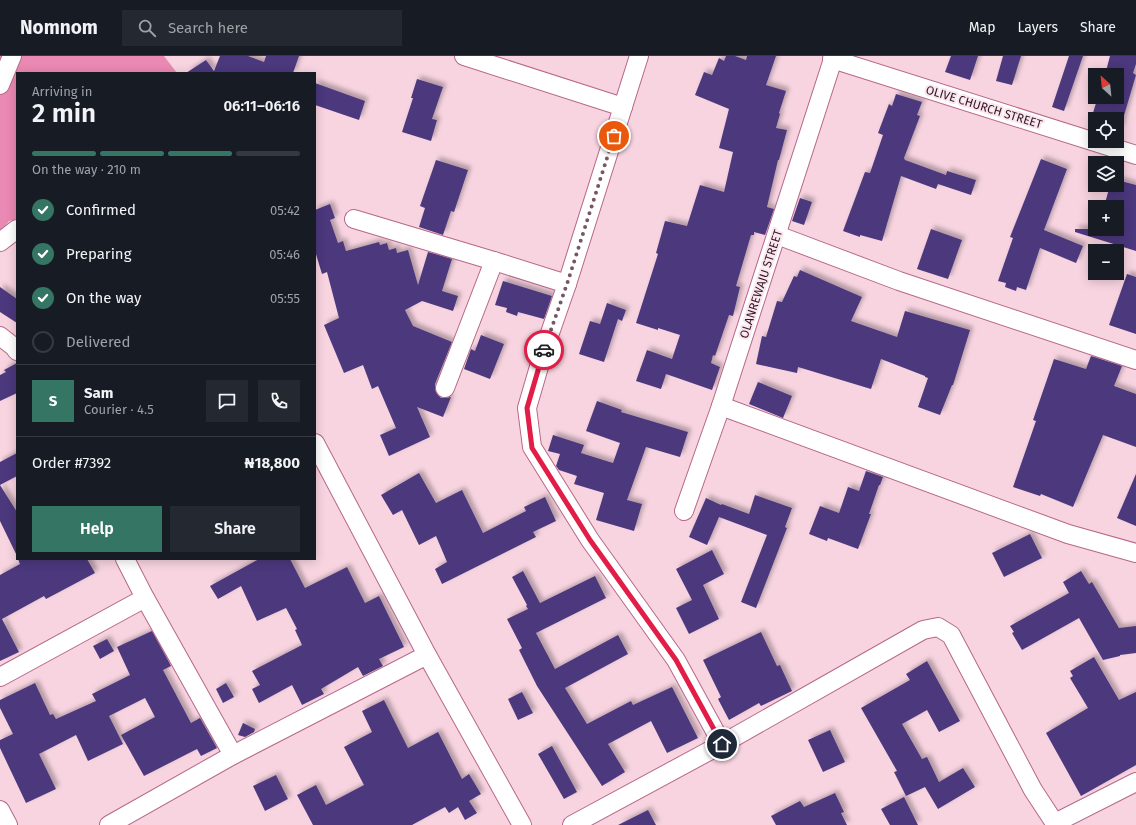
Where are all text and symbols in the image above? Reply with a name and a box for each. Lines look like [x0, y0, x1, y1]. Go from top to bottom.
search box [122, 10, 402, 46]
text: Nomnom [20, 16, 98, 39]
icon: search [136, 17, 158, 39]
text: Search here [168, 19, 248, 37]
text: Map [969, 19, 995, 36]
text: Layers [1017, 19, 1058, 36]
text: Share [1080, 19, 1116, 36]
north arrow [1088, 68, 1124, 104]
map controls [1088, 68, 1124, 280]
street label: OLIVE CHURCH STREET [924, 83, 1045, 132]
text: Arriving in [32, 84, 92, 99]
text: 06:11–06:16 [223, 97, 300, 115]
text: 2 min [32, 98, 96, 129]
button: locate [1088, 112, 1124, 148]
pin [597, 119, 631, 153]
icon: bag [603, 125, 625, 147]
button: layers [1088, 156, 1124, 192]
text: On the way · 210 m [32, 162, 141, 177]
icon: check [32, 199, 54, 221]
button: + [1088, 200, 1124, 236]
text: Confirmed [66, 201, 136, 219]
text: 05:42 [270, 203, 300, 218]
street label: OLANREWAJU STREET [737, 227, 785, 340]
icon: check [32, 243, 54, 265]
button: − [1088, 244, 1124, 280]
text: Preparing [66, 245, 131, 263]
text: 05:46 [269, 247, 300, 262]
icon: check [32, 287, 54, 309]
text: On the way [66, 289, 141, 307]
text: 05:55 [270, 291, 300, 306]
courier [524, 330, 564, 370]
text: Delivered [66, 333, 130, 351]
icon: car [533, 339, 555, 361]
button: chat [206, 380, 248, 422]
button: phone [258, 380, 300, 422]
text: Sam [84, 384, 113, 402]
text: S [49, 392, 57, 410]
text: Courier · 4.5 [84, 402, 154, 417]
text: Order #7392 [32, 454, 111, 472]
text: ₦18,800 [245, 454, 300, 472]
button: Help [32, 506, 162, 552]
button: Share [170, 506, 300, 552]
pin [705, 727, 739, 761]
icon: home [711, 733, 733, 755]

